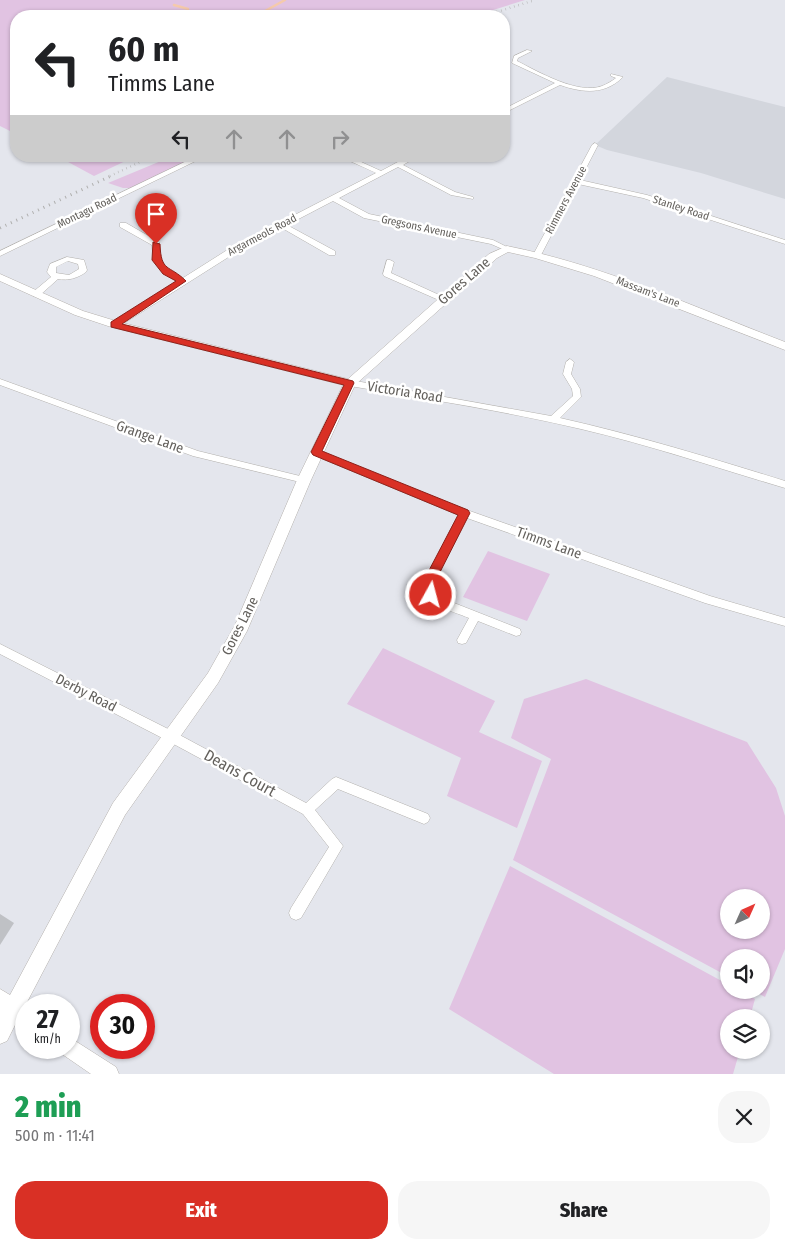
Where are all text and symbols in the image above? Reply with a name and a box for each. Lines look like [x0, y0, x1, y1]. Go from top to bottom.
text: 60 m [108, 28, 179, 70]
icon: left [25, 30, 90, 95]
text: Timms Lane [108, 70, 215, 97]
icon: left [167, 125, 195, 153]
icon: ahead [220, 125, 248, 153]
icon: ahead [273, 125, 301, 153]
icon: right [326, 125, 354, 153]
street label: Rimmers Avenue [543, 164, 589, 236]
street label: Montagu Road [55, 191, 119, 231]
pin [135, 193, 177, 244]
street label: Stanley Road [651, 193, 711, 223]
icon: arrive [142, 200, 170, 228]
street label: Argarmeols Road [225, 211, 299, 259]
street label: Gregsons Avenue [380, 213, 458, 241]
street label: Gores Lane [435, 254, 494, 308]
street label: Massam's Lane [614, 274, 682, 310]
street label: Victoria Road [366, 378, 444, 406]
street label: Grange Lane [114, 417, 186, 457]
street label: Timms Lane [514, 523, 584, 563]
position arrow [404, 568, 456, 620]
street label: Gores Lane [218, 594, 262, 658]
street label: Derby Road [53, 670, 119, 716]
street label: Deans Court [201, 745, 280, 801]
north arrow [720, 889, 770, 939]
map controls [720, 889, 770, 1059]
button: sound [720, 949, 770, 999]
speed limit sign: 30 [90, 994, 155, 1059]
text: 27 [36, 1005, 59, 1035]
button: layers [720, 1009, 770, 1059]
text: km/h [34, 1032, 61, 1046]
text: 2 min [15, 1089, 81, 1125]
button: close [718, 1091, 770, 1143]
text: 500 m · 11:41 [15, 1126, 95, 1145]
button: Exit [15, 1181, 388, 1239]
button: Share [398, 1181, 770, 1239]

